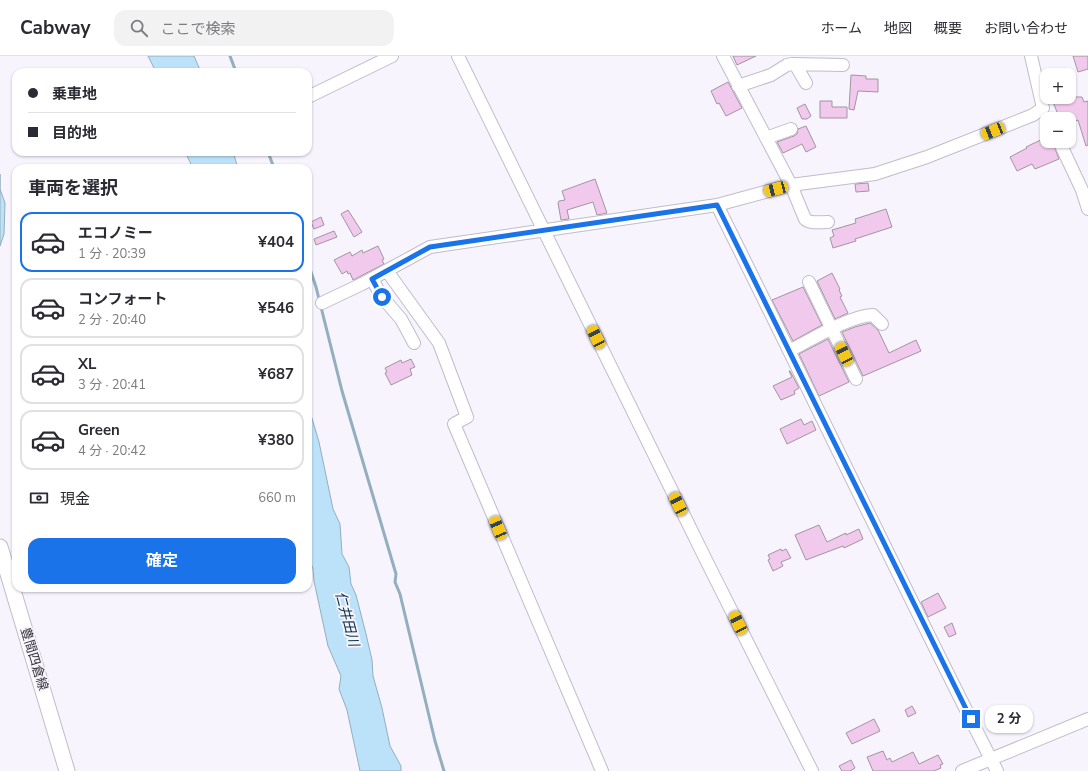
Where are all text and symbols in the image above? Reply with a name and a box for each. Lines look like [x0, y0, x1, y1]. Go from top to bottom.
search box [114, 10, 394, 46]
text: Cabway [20, 15, 90, 41]
icon: search [128, 17, 150, 39]
text: ここで検索 [160, 19, 236, 39]
text: ホーム [820, 19, 862, 38]
text: 地図 [884, 19, 912, 38]
text: 概要 [934, 19, 962, 38]
text: お問い合わせ [984, 19, 1068, 38]
map controls [1040, 68, 1076, 148]
button: + [1040, 68, 1076, 104]
text: 乗車地 [52, 84, 97, 104]
button: − [1040, 112, 1076, 148]
car [980, 121, 1006, 141]
text: 目的地 [52, 123, 97, 143]
text: 車両を選択 [28, 176, 118, 200]
car [763, 180, 789, 198]
text: エコノミー [78, 223, 153, 243]
icon: car [30, 224, 66, 260]
text: ¥404 [258, 232, 294, 252]
text: 1 分 · 20:39 [78, 245, 146, 263]
route start [373, 288, 391, 306]
text: コンフォート [78, 289, 168, 309]
icon: car [30, 290, 66, 326]
text: ¥546 [258, 298, 294, 318]
text: 2 分 · 20:40 [78, 311, 146, 329]
car [585, 324, 607, 350]
car [833, 341, 855, 367]
text: XL [78, 354, 97, 374]
icon: car [30, 356, 66, 392]
text: ¥687 [258, 364, 294, 384]
text: 3 分 · 20:41 [78, 376, 146, 394]
text: Green [78, 420, 120, 440]
icon: car [30, 422, 66, 458]
text: ¥380 [258, 430, 294, 450]
text: 4 分 · 20:42 [78, 442, 146, 460]
icon: cash [28, 487, 50, 509]
text: 現金 [60, 489, 90, 509]
text: 660 m [258, 489, 296, 507]
car [667, 491, 689, 517]
car [488, 515, 508, 541]
button: 確定 [28, 538, 296, 584]
water label: 仁井田川 [331, 589, 364, 650]
car [727, 610, 749, 636]
street label: 豊間四倉線 [16, 625, 52, 693]
callout: 2 分 [985, 705, 1033, 733]
route end [962, 710, 980, 728]
text: 2 分 [997, 710, 1021, 728]

